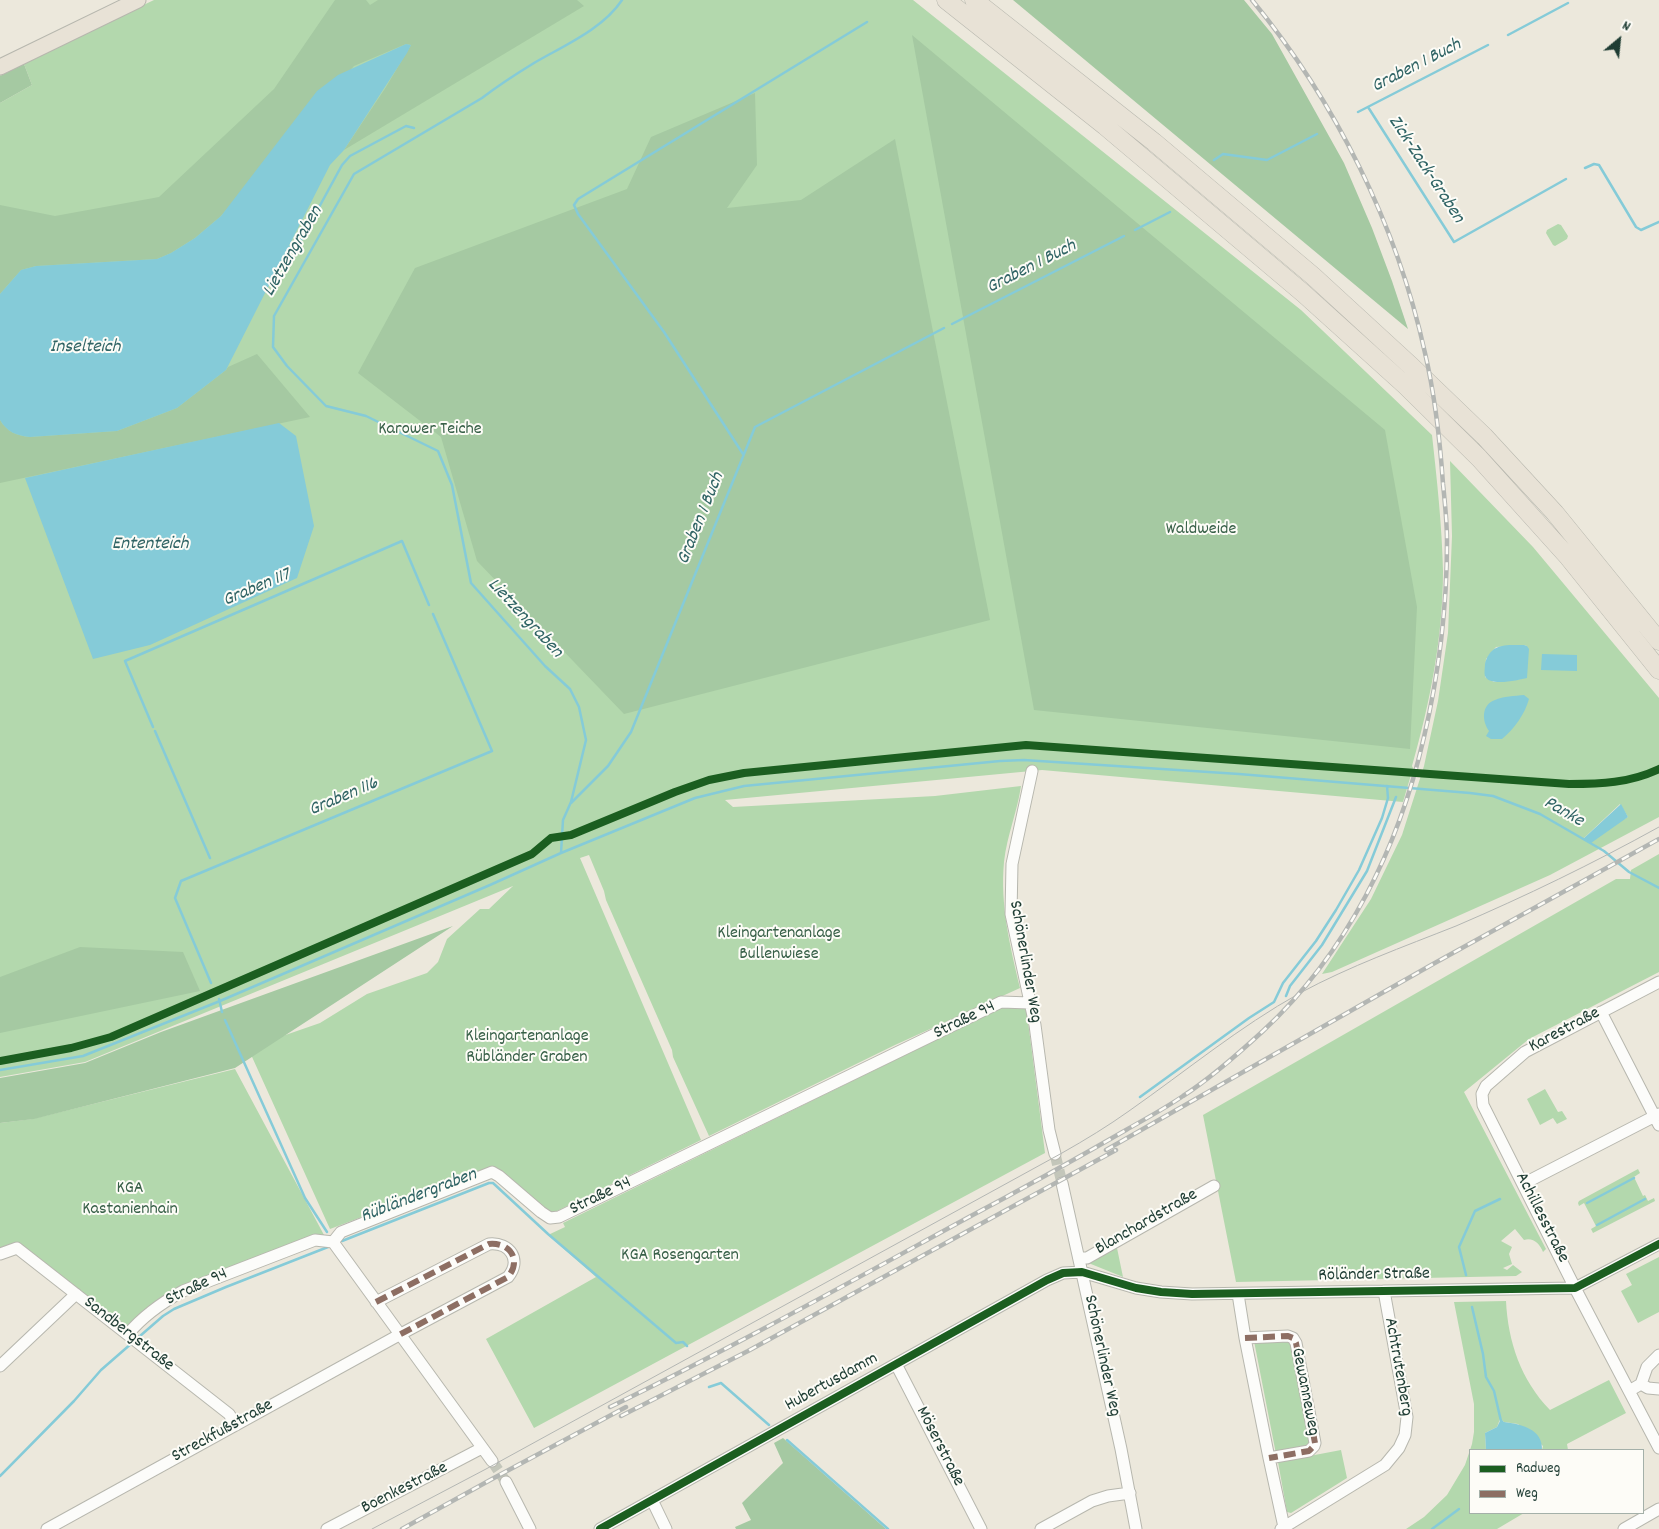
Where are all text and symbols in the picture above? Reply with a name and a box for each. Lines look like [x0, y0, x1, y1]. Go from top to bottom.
north arrow [1594, 15, 1644, 65]
text: N [1618, 16, 1634, 37]
water label: Graben 1 Buch [1368, 35, 1466, 99]
water label: Zick-Zack-Graben [1382, 112, 1468, 228]
water label: Lietzengraben [259, 203, 329, 301]
water label: Graben 1 Buch [983, 236, 1081, 300]
water label: Inselteich [50, 337, 120, 359]
park label: Karower Teiche [378, 420, 482, 442]
water label: Graben 1 Buch [673, 470, 731, 568]
park label: Waldweide [1166, 520, 1236, 542]
water label: Ententeich [112, 534, 188, 556]
water label: Graben 117 [220, 565, 294, 613]
water label: Lietzengraben [481, 574, 567, 664]
water label: Graben 116 [306, 773, 382, 823]
water label: Panke [1539, 793, 1587, 833]
street label: Schönerlinder Weg [1003, 899, 1045, 1025]
park label: Kleingartenanlage Bullenwiese [717, 924, 841, 966]
street label: Straße 94 [931, 997, 999, 1045]
street label: Karestraße [1526, 1003, 1604, 1059]
park label: Kleingartenanlage Rübländer Graben [465, 1027, 589, 1070]
water label: Rübländergraben [358, 1164, 480, 1230]
street label: Achillesstraße [1509, 1169, 1573, 1267]
street label: Straße 94 [567, 1173, 635, 1221]
park label: KGA Kastanienhain [82, 1179, 178, 1222]
street label: Blanchardstraße [1092, 1185, 1202, 1261]
park label: KGA Rosengarten [621, 1246, 739, 1268]
street label: Straße 94 [163, 1264, 231, 1312]
street label: Röländer Straße [1318, 1264, 1430, 1288]
street label: Sandbergstraße [78, 1293, 178, 1377]
street label: Schönerlinder Weg [1078, 1293, 1124, 1419]
street label: Achtrutenberg [1378, 1316, 1416, 1418]
street label: Gewanneweg [1285, 1346, 1323, 1438]
street label: Hubertusdamm [782, 1349, 882, 1417]
street label: Streckfußstraße [169, 1395, 277, 1469]
street label: Möserstraße [910, 1404, 968, 1490]
legend [1469, 1449, 1644, 1514]
street label: Boenkestraße [358, 1458, 452, 1520]
text: Radweg [1516, 1458, 1560, 1480]
text: Weg [1516, 1483, 1538, 1505]

